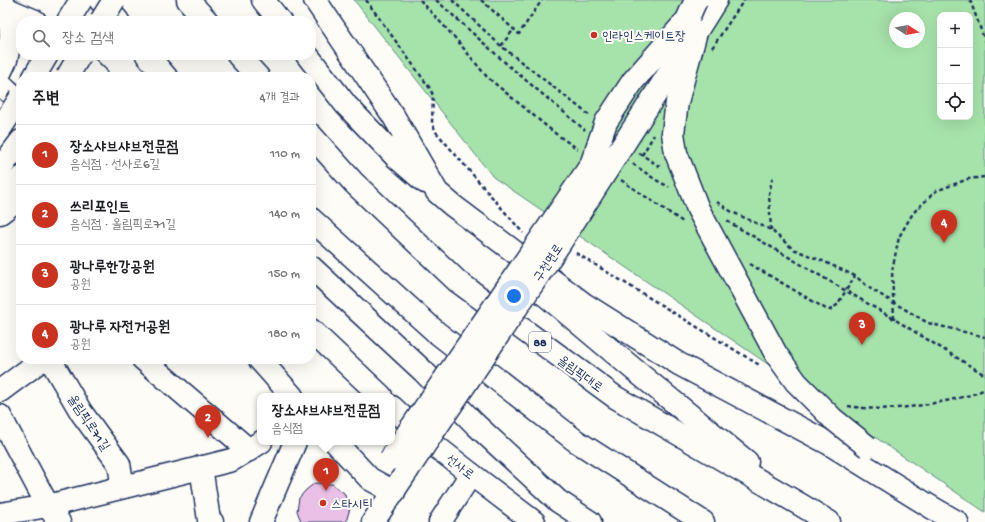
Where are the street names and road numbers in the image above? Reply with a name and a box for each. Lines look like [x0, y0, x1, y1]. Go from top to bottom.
street label: 구천면로 [531, 242, 567, 285]
road number: 88 [529, 332, 551, 352]
street label: 올림픽대로 [554, 354, 605, 396]
street label: 올림픽로71길 [64, 393, 112, 454]
street label: 선사로 [442, 452, 476, 484]

